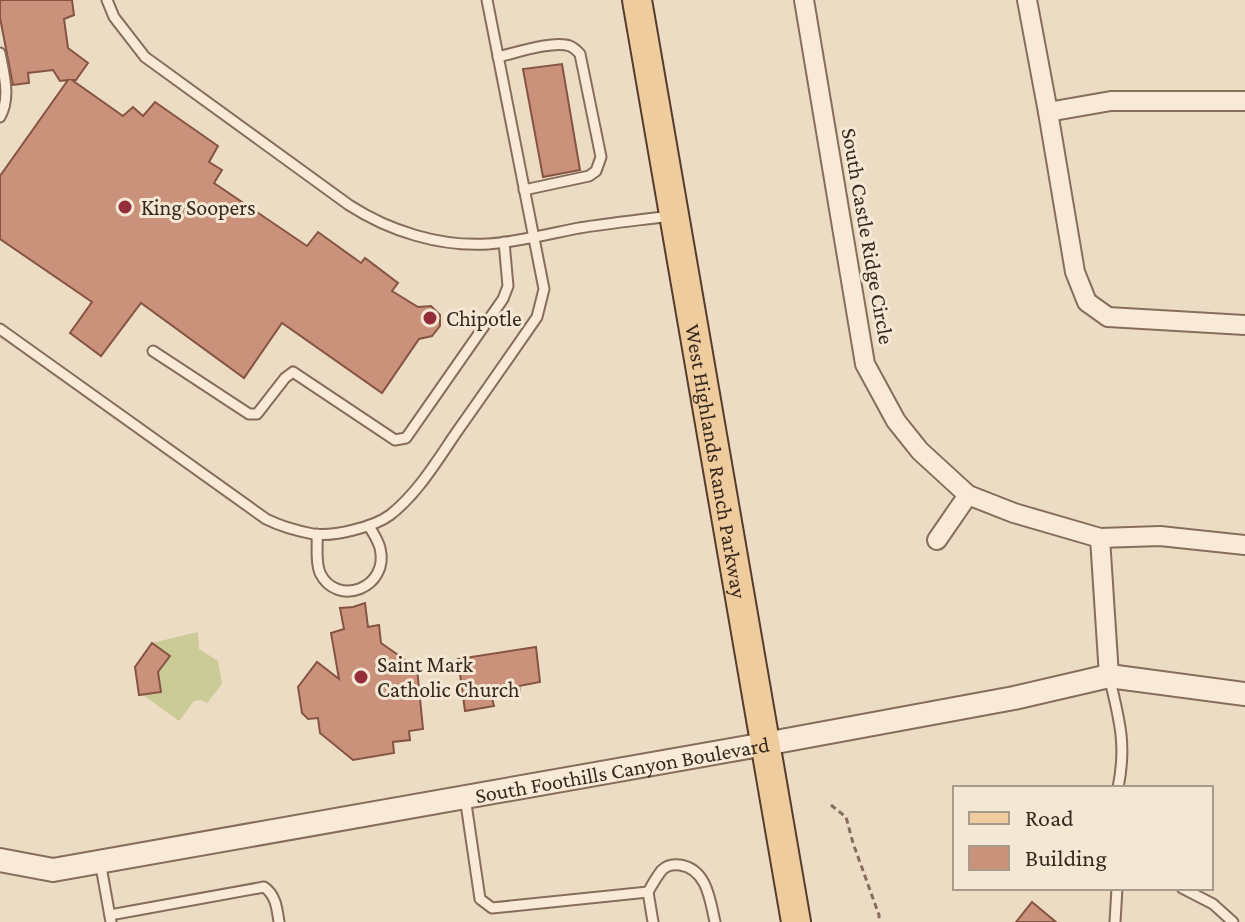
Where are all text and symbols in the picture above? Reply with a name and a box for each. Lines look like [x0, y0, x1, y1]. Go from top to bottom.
street label: South Castle Ridge Circle [837, 126, 899, 346]
place label: King Soopers [141, 195, 256, 220]
marker: King Soopers [116, 198, 134, 216]
place label: Chipotle [446, 306, 522, 331]
marker: Chipotle [421, 309, 439, 327]
street label: West Highlands Ranch Parkway [681, 322, 753, 601]
place label: Saint Mark Catholic Church [377, 652, 520, 702]
marker: Saint Mark Catholic Church [352, 668, 370, 686]
street label: South Foothills Canyon Boulevard [473, 731, 772, 808]
legend [953, 786, 1213, 890]
text: Road [1025, 804, 1074, 831]
text: Building [1025, 844, 1107, 871]

